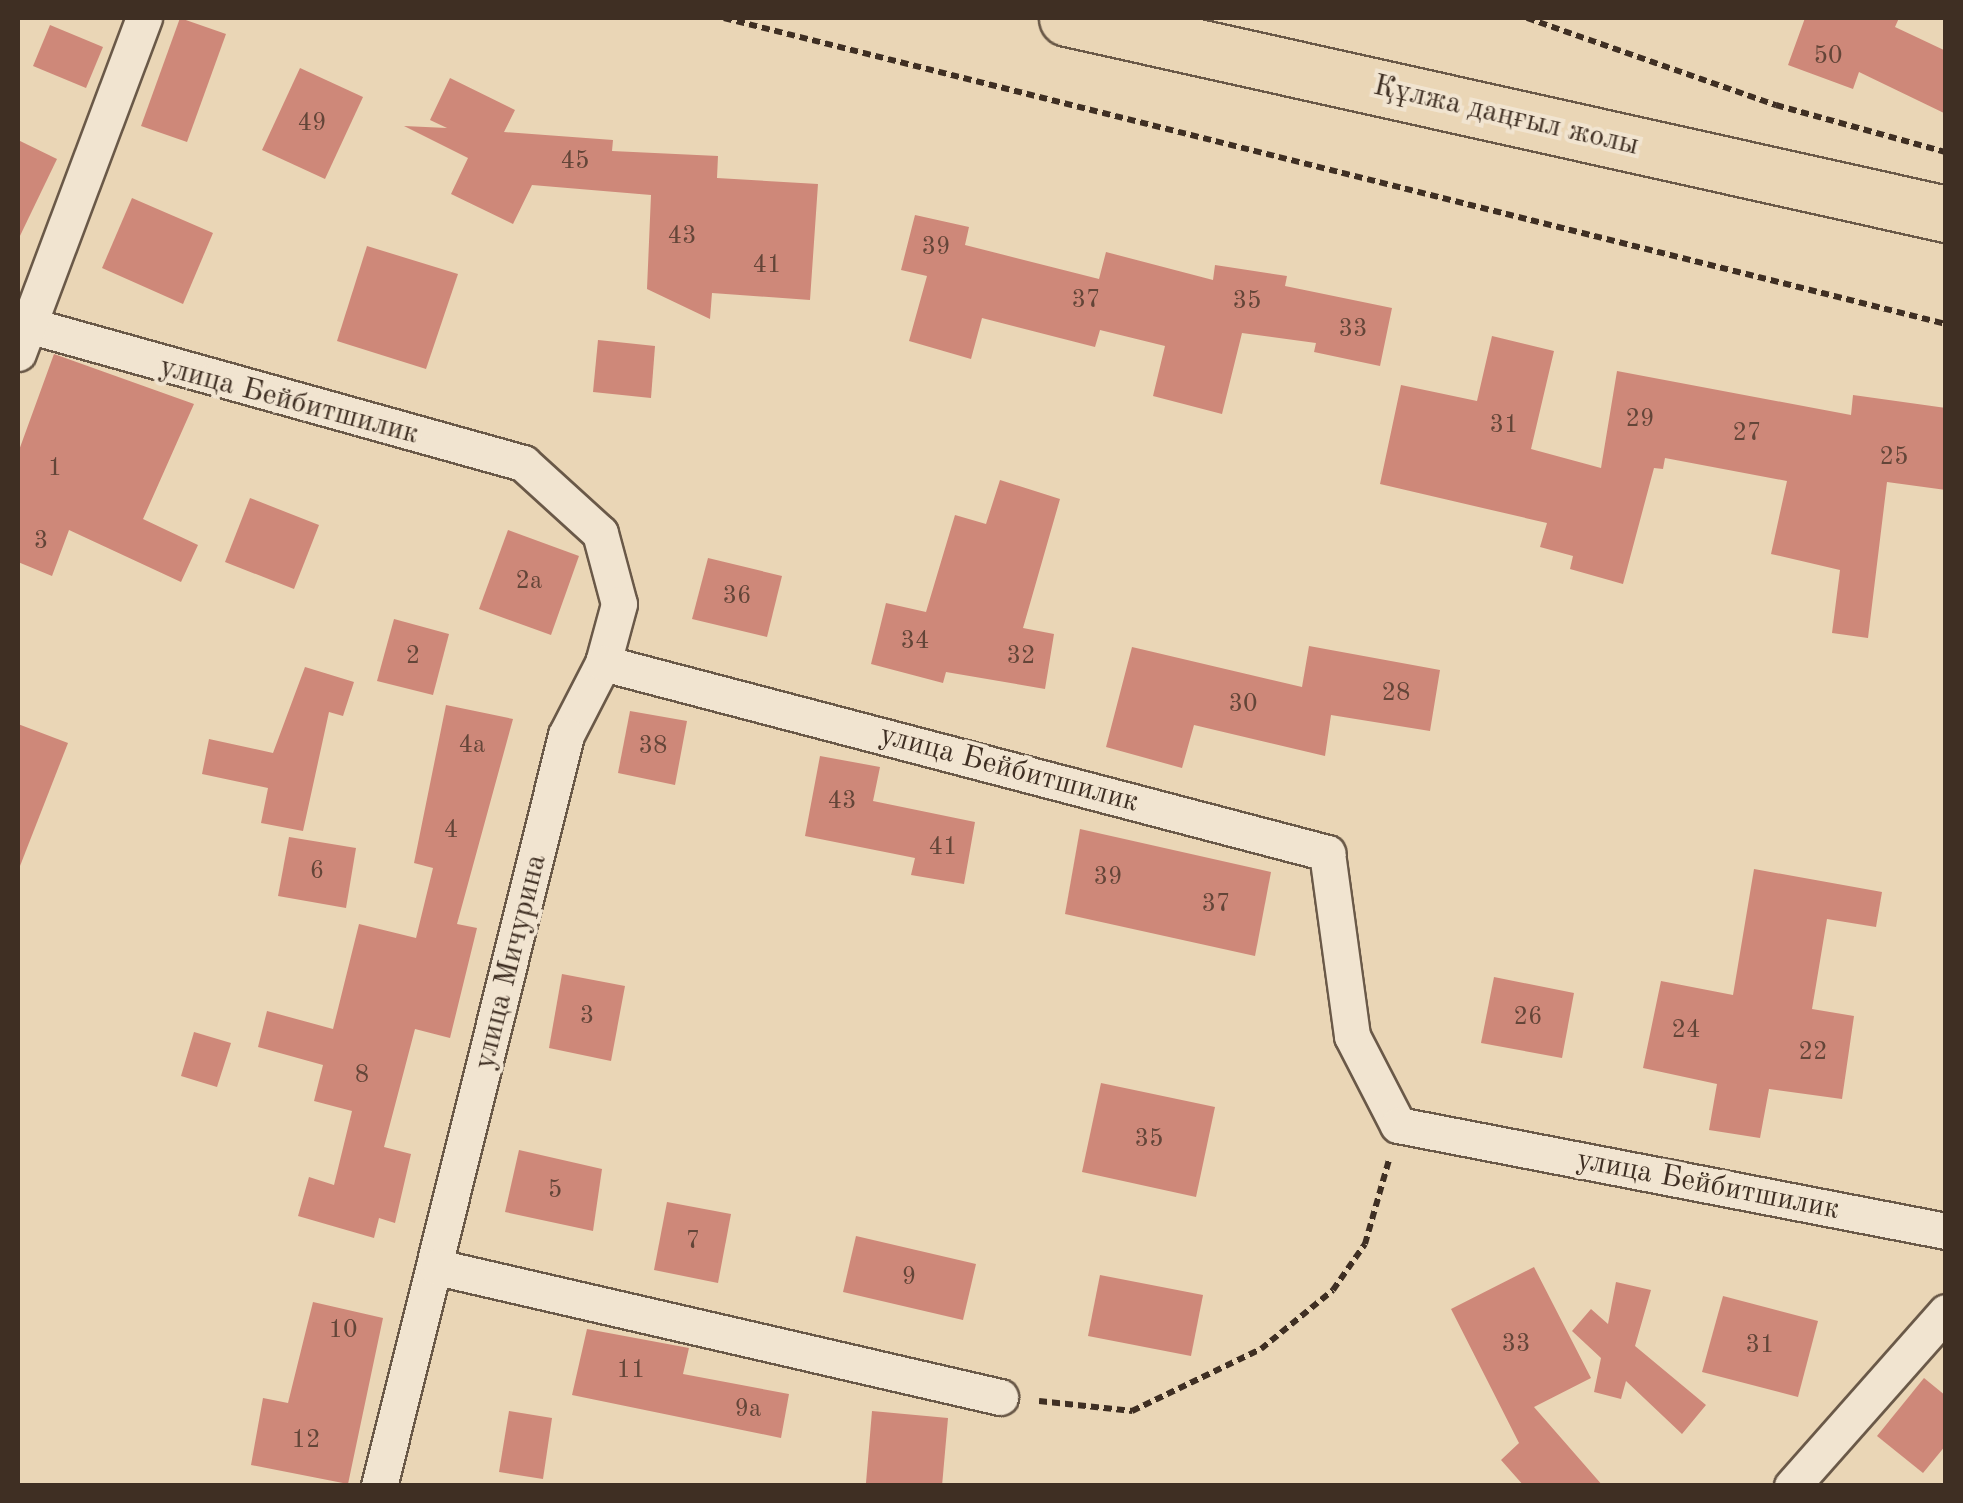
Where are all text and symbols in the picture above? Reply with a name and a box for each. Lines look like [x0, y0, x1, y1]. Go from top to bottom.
house number: 50 [1814, 42, 1842, 72]
street label: Құлжа даңғыл жолы [1370, 68, 1642, 164]
house number: 49 [298, 109, 326, 139]
house number: 45 [561, 147, 589, 177]
house number: 43 [668, 222, 696, 252]
house number: 39 [922, 233, 950, 263]
house number: 41 [753, 251, 781, 281]
house number: 37 [1072, 286, 1100, 316]
house number: 35 [1233, 287, 1261, 317]
house number: 33 [1339, 315, 1367, 345]
street label: улица Бейбитшилик [155, 349, 423, 453]
house number: 29 [1626, 405, 1654, 435]
house number: 31 [1490, 411, 1518, 441]
house number: 27 [1733, 419, 1761, 449]
house number: 25 [1880, 443, 1908, 473]
house number: 1 [48, 454, 62, 484]
house number: 3 [34, 527, 48, 557]
house number: 2а [516, 567, 542, 597]
house number: 36 [723, 582, 751, 612]
house number: 34 [901, 627, 929, 657]
house number: 2 [406, 642, 420, 672]
house number: 32 [1007, 642, 1035, 672]
house number: 28 [1382, 679, 1410, 709]
house number: 30 [1229, 690, 1257, 720]
street label: улица Бейбитшилик [875, 717, 1143, 821]
house number: 4а [459, 731, 485, 761]
house number: 38 [639, 732, 667, 762]
house number: 43 [828, 787, 856, 817]
house number: 4 [444, 816, 458, 846]
house number: 41 [929, 833, 957, 863]
street label: улица Мичурина [467, 851, 555, 1073]
house number: 6 [310, 857, 324, 887]
house number: 39 [1094, 863, 1122, 893]
house number: 37 [1202, 890, 1230, 920]
house number: 3 [580, 1002, 594, 1032]
house number: 26 [1514, 1003, 1542, 1033]
house number: 24 [1672, 1016, 1700, 1046]
house number: 22 [1799, 1038, 1827, 1068]
house number: 8 [355, 1061, 369, 1091]
house number: 35 [1135, 1125, 1163, 1155]
street label: улица Бейбитшилик [1574, 1142, 1842, 1228]
house number: 5 [548, 1176, 562, 1206]
house number: 7 [686, 1227, 700, 1257]
house number: 9 [902, 1263, 916, 1293]
house number: 10 [329, 1316, 357, 1346]
house number: 33 [1502, 1330, 1530, 1360]
house number: 31 [1746, 1331, 1774, 1361]
house number: 11 [617, 1356, 645, 1386]
house number: 9а [735, 1395, 761, 1425]
house number: 12 [292, 1426, 320, 1456]

